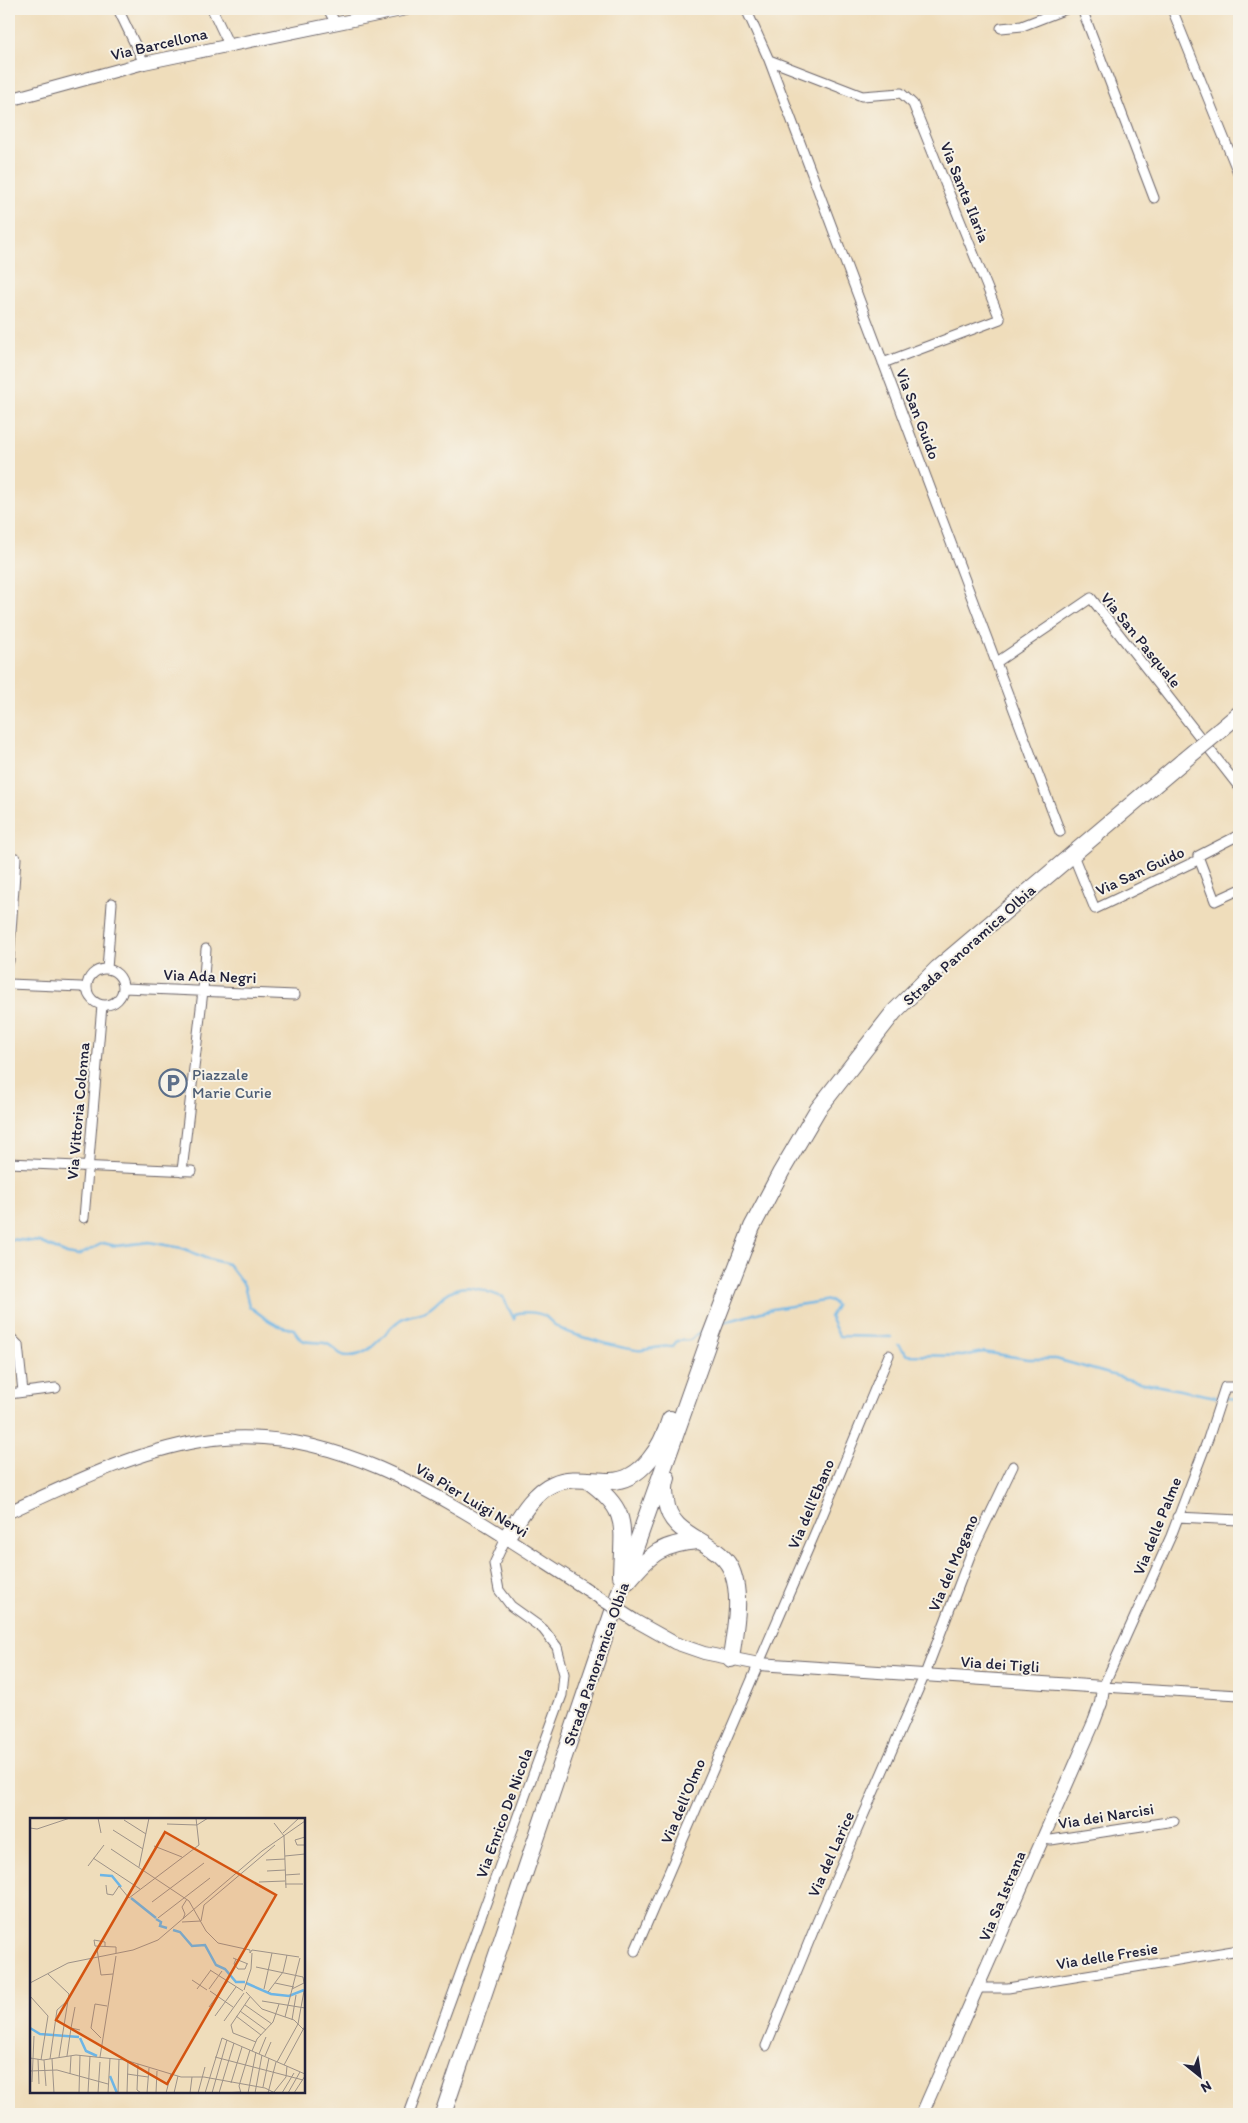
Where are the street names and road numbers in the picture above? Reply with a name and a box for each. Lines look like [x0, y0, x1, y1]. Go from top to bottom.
street label: Via Barcellona [109, 23, 210, 64]
street label: Via Santa Ilaria [936, 139, 994, 245]
street label: Via San Guido [892, 366, 944, 462]
street label: Via San Pasquale [1097, 589, 1185, 691]
street label: Via San Guido [1093, 842, 1187, 900]
street label: Strada Panoramica Olbia [899, 880, 1040, 1010]
street label: Via Ada Negri [163, 965, 257, 987]
street label: Via Vittoria Colonna [63, 1041, 94, 1181]
street label: Via dell'Ebano [784, 1456, 838, 1552]
street label: Via Pier Luigi Nervi [412, 1459, 532, 1541]
street label: Via delle Palme [1129, 1474, 1185, 1578]
street label: Via del Mogano [924, 1512, 982, 1614]
street label: Strada Panoramica Olbia [559, 1579, 633, 1748]
street label: Via dei Tigli [960, 1652, 1040, 1676]
street label: Via Enrico De Nicola [472, 1745, 536, 1881]
street label: Via dell'Olmo [657, 1755, 709, 1847]
street label: Via dei Narcisi [1057, 1799, 1155, 1833]
street label: Via del Larice [804, 1808, 858, 1900]
street label: Via Sa Istrana [974, 1848, 1030, 1944]
street label: Via delle Fresie [1055, 1939, 1159, 1973]

